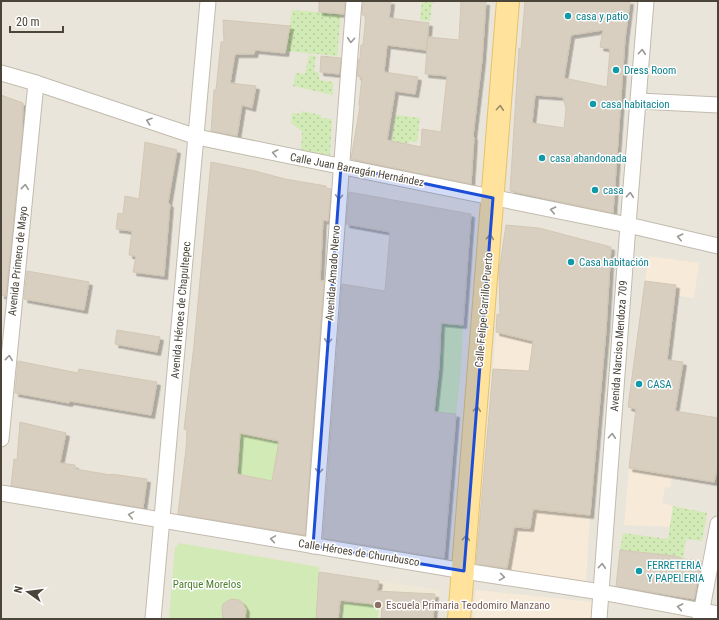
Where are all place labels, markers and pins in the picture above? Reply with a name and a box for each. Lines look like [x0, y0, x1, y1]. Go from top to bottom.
place label: casa y patio [576, 10, 629, 23]
marker: casa y patio [563, 11, 573, 21]
place label: Dress Room [624, 64, 676, 77]
marker: Dress Room [611, 65, 621, 75]
place label: casa habitacion [601, 98, 670, 111]
marker: casa habitacion [588, 99, 598, 109]
place label: casa abandonada [550, 152, 627, 165]
marker: casa abandonada [537, 153, 547, 163]
place label: casa [603, 184, 624, 197]
marker: casa [590, 185, 600, 195]
place label: Casa habitación [579, 256, 649, 269]
marker: Casa habitación [566, 257, 576, 267]
place label: CASA [647, 378, 672, 391]
marker: CASA [634, 379, 644, 389]
place label: FERRETERIA Y PAPELERIA [647, 559, 705, 585]
marker: FERRETERIA Y PAPELERIA [634, 566, 644, 576]
place label: Escuela Primaria Teodomiro Manzano [386, 599, 551, 612]
marker: Escuela Primaria Teodomiro Manzano [373, 600, 383, 610]

